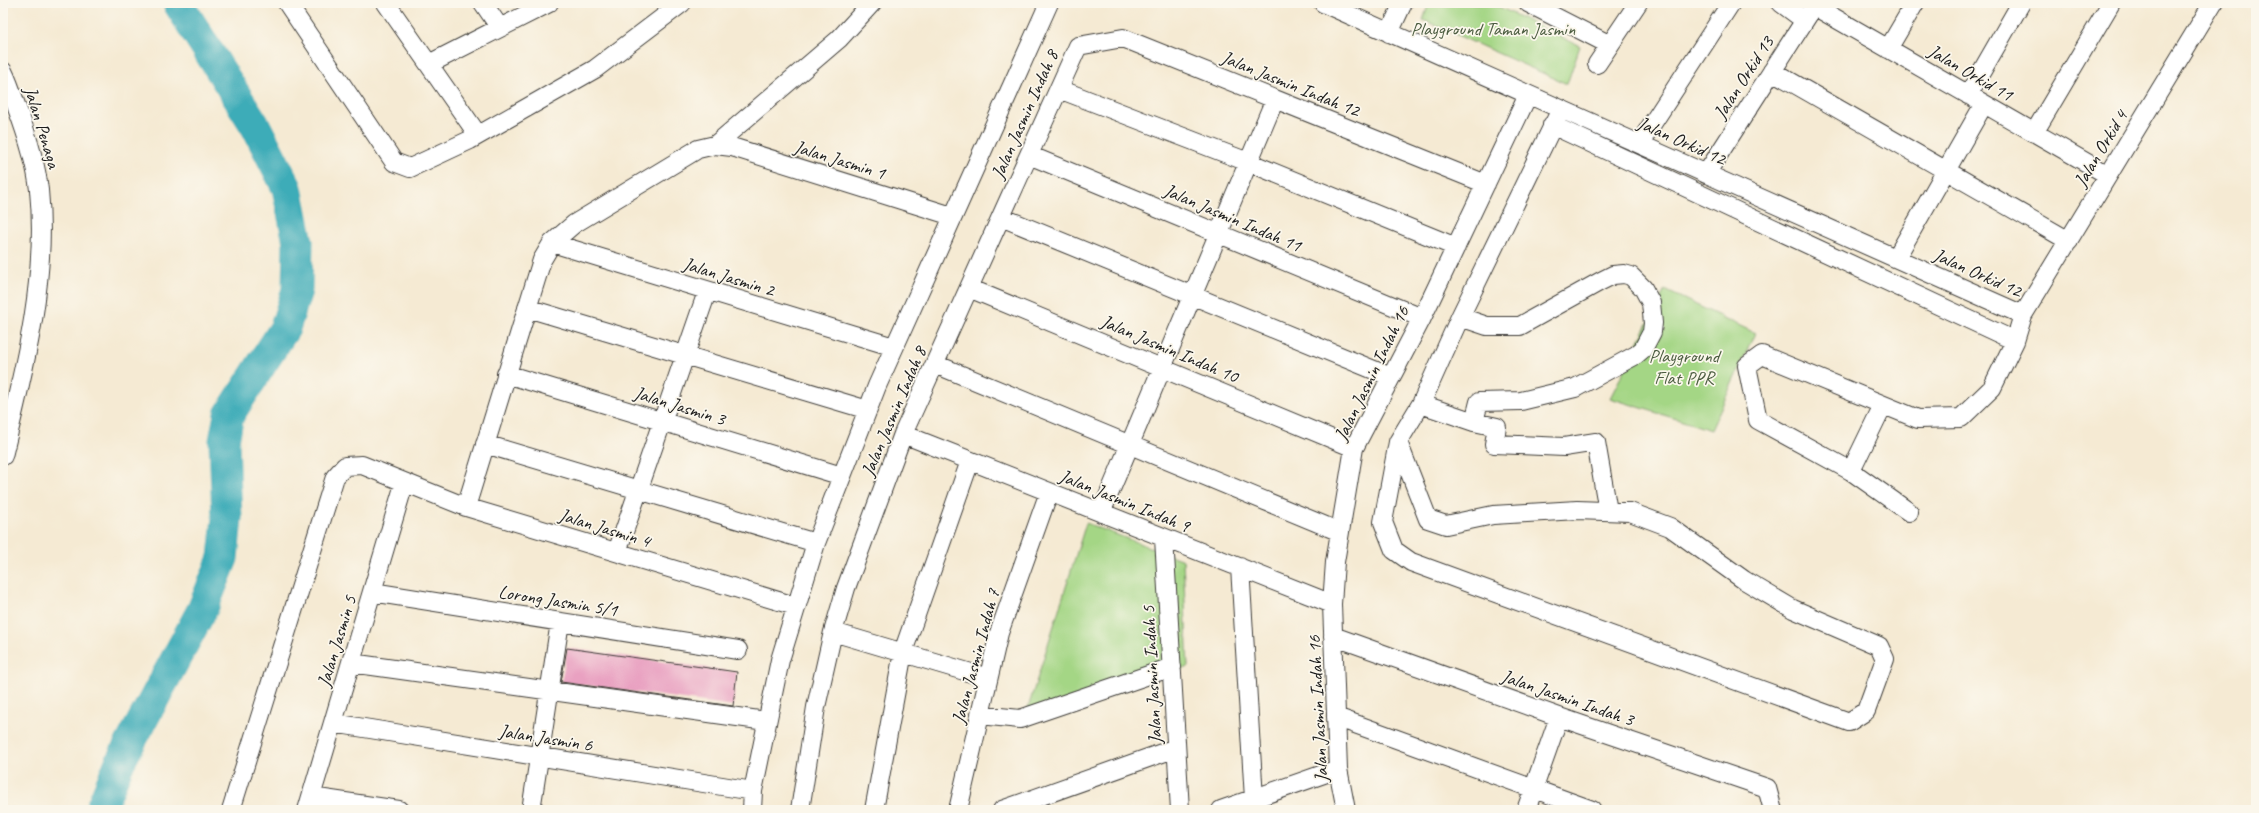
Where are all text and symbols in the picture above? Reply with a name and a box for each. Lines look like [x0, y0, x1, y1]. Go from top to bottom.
park label: Playground Taman Jasmin [1411, 17, 1576, 41]
street label: Jalan Orkid 13 [1708, 30, 1780, 124]
street label: Jalan Orkid 11 [1923, 39, 2018, 107]
street label: Jalan Jasmin Indah 8 [985, 44, 1065, 183]
street label: Jalan Jasmin Indah 12 [1217, 45, 1365, 123]
street label: Jalan Penaga [18, 83, 66, 172]
street label: Jalan Orkid 4 [2068, 104, 2134, 192]
street label: Jalan Orkid 12 [1633, 110, 1731, 172]
street label: Jalan Jasmin 1 [790, 134, 889, 186]
street label: Jalan Jasmin Indah 11 [1159, 178, 1306, 258]
street label: Jalan Orkid 12 [1929, 242, 2027, 304]
street label: Jalan Jasmin 2 [679, 251, 778, 303]
street label: Jalan Jasmin Indah 16 [1328, 301, 1416, 446]
street label: Jalan Jasmin Indah 10 [1096, 309, 1243, 389]
street label: Jalan Jasmin Indah 8 [855, 341, 933, 481]
park label: Playground Flat PPR [1649, 344, 1722, 390]
street label: Jalan Jasmin 3 [630, 380, 729, 432]
street label: Jalan Jasmin Indah 9 [1055, 464, 1195, 539]
street label: Jalan Jasmin 4 [555, 502, 655, 554]
street label: Lorong Jasmin 5/1 [497, 580, 620, 622]
street label: Jalan Jasmin Indah 7 [946, 585, 1006, 727]
street label: Jalan Jasmin 5 [311, 592, 363, 691]
street label: Jalan Jasmin Indah 5 [1136, 604, 1168, 746]
street label: Jalan Jasmin Indah 16 [1302, 634, 1334, 784]
street label: Jalan Jasmin Indah 3 [1497, 664, 1638, 732]
street label: Jalan Jasmin 6 [497, 719, 596, 757]

